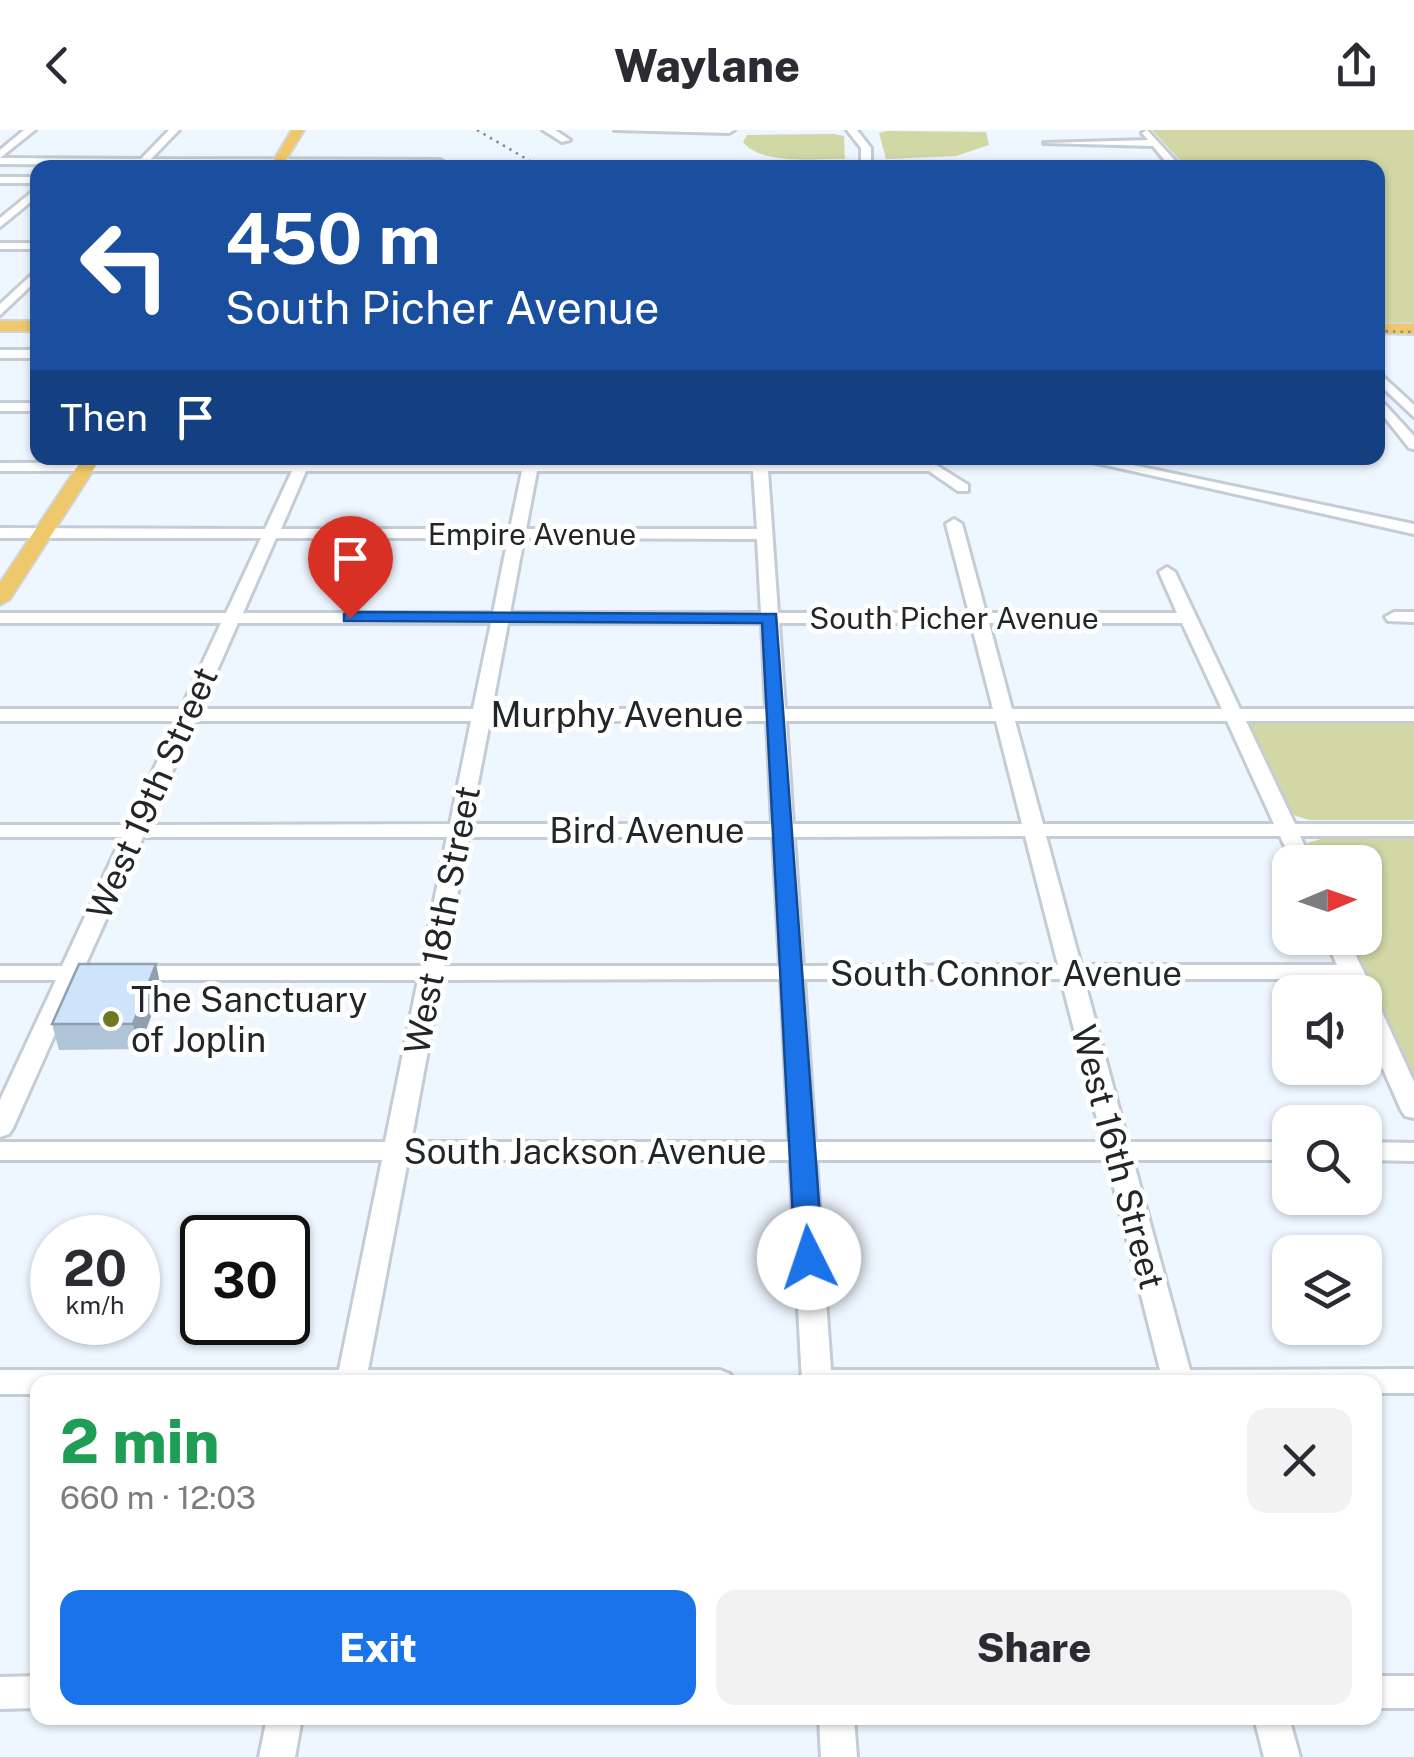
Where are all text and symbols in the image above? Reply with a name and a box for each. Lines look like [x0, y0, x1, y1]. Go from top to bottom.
icon: back [30, 38, 85, 93]
icon: share [1329, 38, 1384, 93]
text: Waylane [614, 39, 800, 92]
text: 450 m [225, 197, 441, 280]
icon: left [60, 200, 190, 330]
text: South Picher Avenue [225, 281, 659, 334]
icon: arrive [168, 390, 223, 445]
text: Then [60, 395, 148, 440]
pin [308, 516, 393, 619]
street label: Empire Avenue [428, 516, 636, 552]
icon: arrive [323, 531, 378, 586]
street label: South Picher Avenue [809, 600, 1099, 636]
street label: West 19th Street [78, 661, 226, 925]
street label: Murphy Avenue [491, 694, 743, 735]
street label: West 18th Street [396, 782, 488, 1058]
street label: Bird Avenue [549, 810, 745, 851]
north arrow [1272, 845, 1382, 955]
map controls [1272, 845, 1382, 1345]
street label: South Connor Avenue [830, 953, 1182, 994]
button: sound [1272, 975, 1382, 1085]
place label: The Sanctuary of Joplin [131, 979, 367, 1060]
marker: The Sanctuary of Joplin [100, 1008, 122, 1030]
street label: West 16th Street [1063, 1021, 1173, 1293]
button: search [1272, 1105, 1382, 1215]
street label: South Jackson Avenue [403, 1131, 767, 1172]
position arrow [757, 1206, 861, 1310]
speed limit sign: 30 [180, 1215, 310, 1345]
button: layers [1272, 1235, 1382, 1345]
text: 20 [63, 1238, 127, 1297]
text: km/h [66, 1290, 124, 1320]
text: 2 min [60, 1406, 219, 1477]
button: close [1247, 1408, 1352, 1513]
text: 660 m · 12:03 [60, 1479, 256, 1516]
button: Exit [60, 1590, 696, 1705]
button: Share [716, 1590, 1352, 1705]

